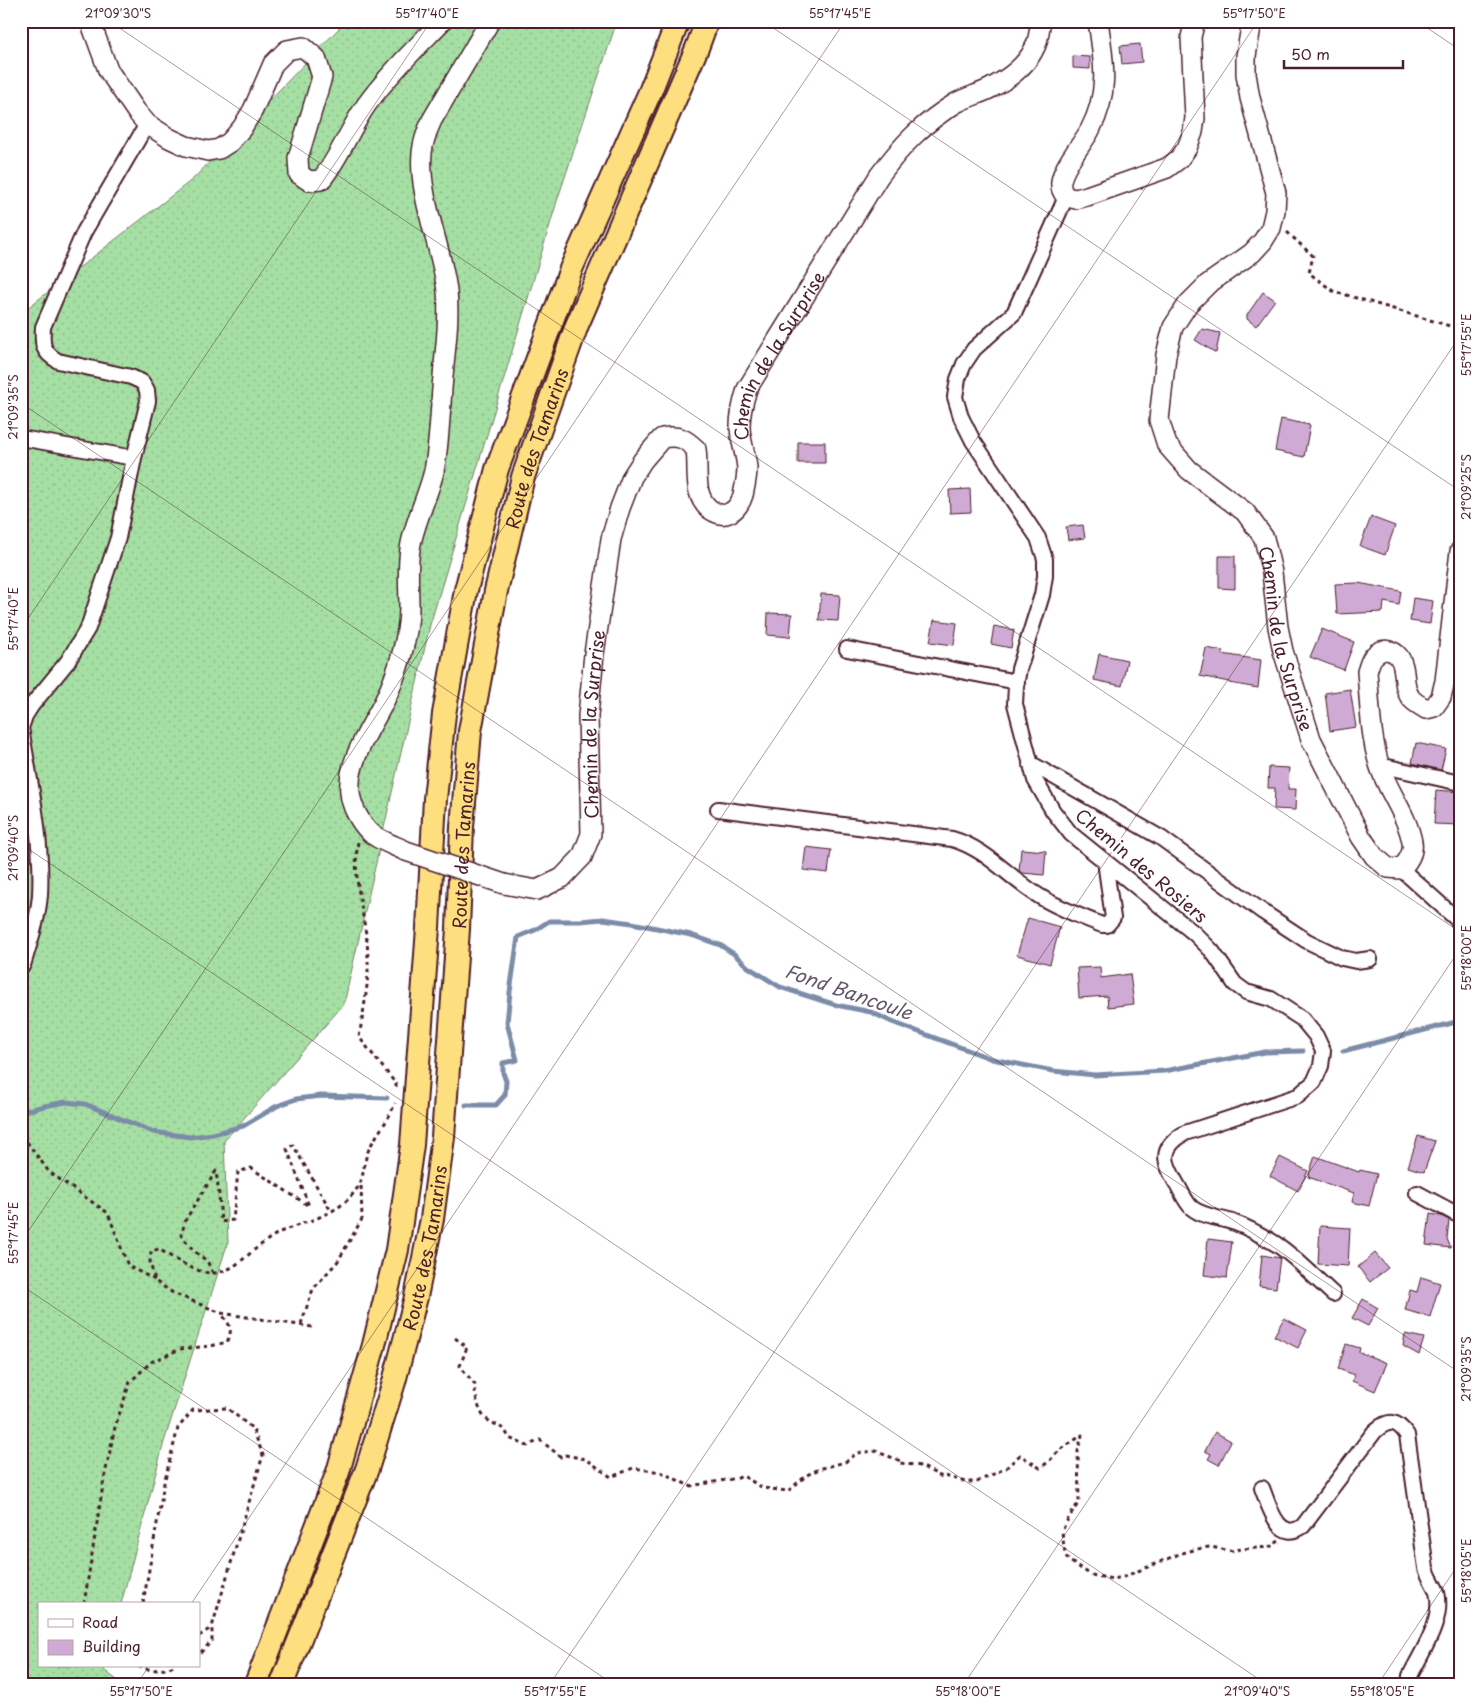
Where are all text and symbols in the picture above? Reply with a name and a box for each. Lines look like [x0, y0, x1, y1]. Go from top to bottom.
text: 21°09'30"S [85, 4, 151, 22]
text: 55°17'40"E [395, 4, 459, 22]
text: 55°17'45"E [809, 4, 871, 22]
text: 55°17'50"E [1222, 4, 1286, 22]
scale bar [1284, 38, 1402, 70]
text: 50 m [1291, 42, 1330, 65]
street label: Chemin de la Surprise [726, 265, 831, 442]
text: 55°17'55"E [1457, 314, 1475, 376]
street label: Route des Tamarins [498, 364, 574, 532]
text: 21°09'35"S [4, 374, 22, 440]
text: 21°09'25"S [1457, 454, 1475, 520]
street label: Chemin de la Surprise [1253, 543, 1321, 734]
text: 55°17'40"E [4, 587, 22, 651]
street label: Chemin de la Surprise [574, 628, 611, 819]
street label: Route des Tamarins [445, 760, 481, 929]
street label: Chemin des Rosiers [1070, 801, 1214, 929]
text: 21°09'40"S [4, 815, 22, 881]
text: 55°18'00"E [1457, 925, 1475, 991]
water label: Fond Bancoule [781, 956, 917, 1026]
street label: Route des Tamarins [394, 1163, 453, 1333]
text: 55°17'45"E [4, 1202, 22, 1264]
text: 21°09'35"S [1457, 1336, 1475, 1402]
text: 55°18'05"E [1457, 1539, 1475, 1603]
legend [38, 1602, 200, 1668]
text: Road [82, 1610, 118, 1633]
text: Building [82, 1634, 141, 1657]
text: 55°17'50"E [109, 1682, 173, 1700]
text: 55°17'55"E [524, 1682, 586, 1700]
text: 55°18'00"E [935, 1682, 1001, 1700]
text: 21°09'40"S [1224, 1682, 1290, 1700]
text: 55°18'05"E [1350, 1682, 1414, 1700]

